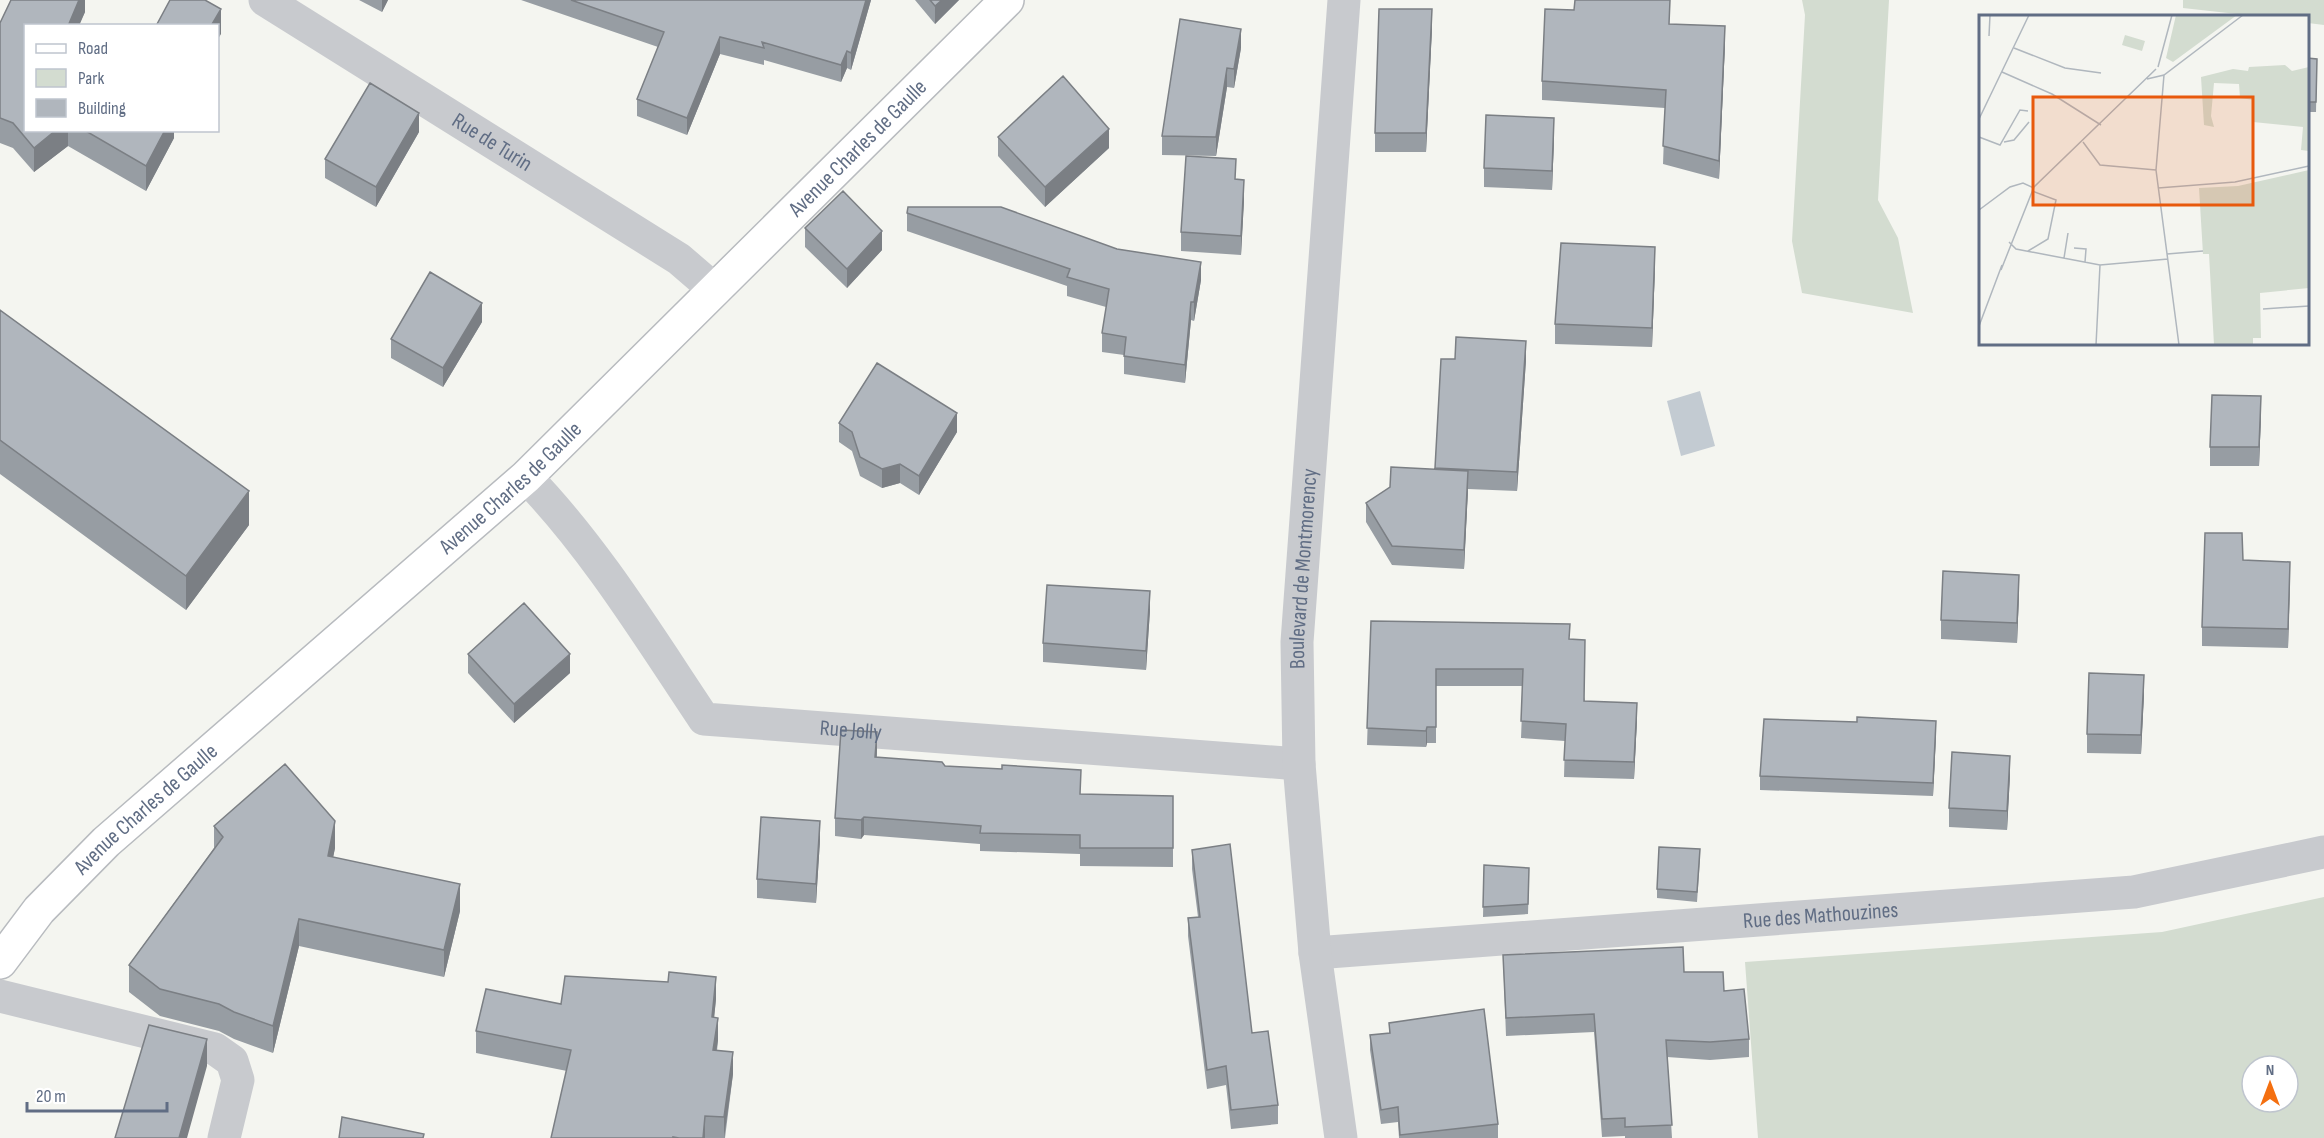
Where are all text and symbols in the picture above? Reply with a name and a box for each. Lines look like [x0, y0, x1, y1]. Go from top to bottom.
inset map [1979, 15, 2309, 345]
legend [24, 24, 219, 132]
text: Road [78, 38, 108, 59]
text: Park [78, 68, 104, 89]
street label: Avenue Charles de Gaulle [782, 74, 932, 223]
text: Building [78, 98, 126, 119]
street label: Rue de Turin [447, 107, 537, 177]
street label: Avenue Charles de Gaulle [433, 416, 587, 561]
street label: Boulevard de Montmorency [1283, 467, 1323, 669]
street label: Rue Jolly [819, 714, 883, 746]
street label: Avenue Charles de Gaulle [67, 738, 223, 881]
street label: Rue des Mathouzines [1742, 896, 1899, 935]
north arrow [2240, 1054, 2300, 1114]
text: N [2266, 1061, 2274, 1080]
scale bar [27, 1075, 166, 1113]
text: 20 m [36, 1086, 66, 1107]

